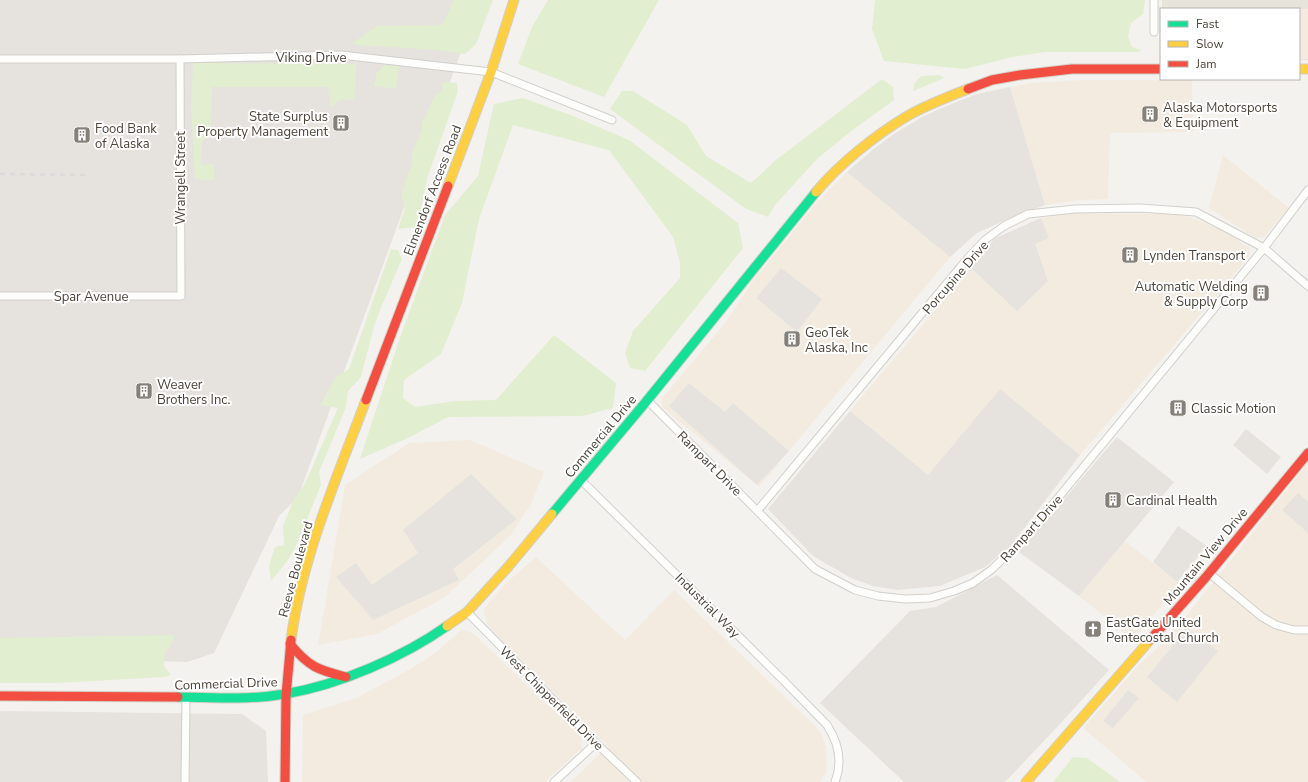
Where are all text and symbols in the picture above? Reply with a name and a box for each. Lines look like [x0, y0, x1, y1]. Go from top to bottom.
legend [1160, 8, 1300, 80]
text: Fast [1196, 16, 1219, 32]
text: Slow [1196, 36, 1224, 52]
street label: Viking Drive [275, 49, 346, 67]
text: Jam [1195, 56, 1217, 72]
place label: Alaska Motorsports & Equipment [1163, 99, 1278, 132]
building icon: Alaska Motorsports & Equipment [1140, 104, 1160, 124]
place label: State Surplus Property Management [197, 108, 328, 141]
building icon: State Surplus Property Management [331, 113, 351, 133]
place label: Food Bank of Alaska [95, 120, 157, 153]
street label: Elmendorf Access Road [400, 122, 466, 258]
building icon: Food Bank of Alaska [72, 125, 92, 145]
street label: Wrangell Street [172, 131, 190, 225]
street label: Porcupine Drive [919, 237, 993, 318]
building icon: Lynden Transport [1120, 245, 1140, 265]
place label: Lynden Transport [1143, 247, 1246, 265]
place label: Automatic Welding & Supply Corp [1135, 278, 1248, 311]
building icon: Automatic Welding & Supply Corp [1251, 283, 1271, 303]
street label: Spar Avenue [54, 288, 128, 306]
place label: GeoTek Alaska, Inc [805, 324, 868, 357]
building icon: GeoTek Alaska, Inc [782, 329, 802, 349]
place label: Weaver Brothers Inc. [157, 376, 230, 409]
building icon: Weaver Brothers Inc. [134, 381, 154, 401]
street label: Commercial Drive [561, 391, 641, 482]
building icon: Classic Motion [1168, 398, 1188, 418]
place label: Classic Motion [1191, 400, 1276, 418]
street label: Rampart Drive [673, 427, 746, 500]
building icon: Cardinal Health [1103, 490, 1123, 510]
street label: Rampart Drive [997, 491, 1067, 566]
place label: Cardinal Health [1126, 492, 1217, 510]
street label: Mountain View Drive [1160, 504, 1252, 609]
street label: Reeve Boulevard [275, 519, 317, 619]
street label: Industrial Way [671, 569, 744, 642]
place label: EastGate United Pentecostal Church [1106, 614, 1219, 647]
church icon: EastGate United Pentecostal Church [1083, 619, 1103, 639]
street label: West Chipperfield Drive [495, 643, 607, 755]
street label: Commercial Drive [174, 673, 278, 695]

